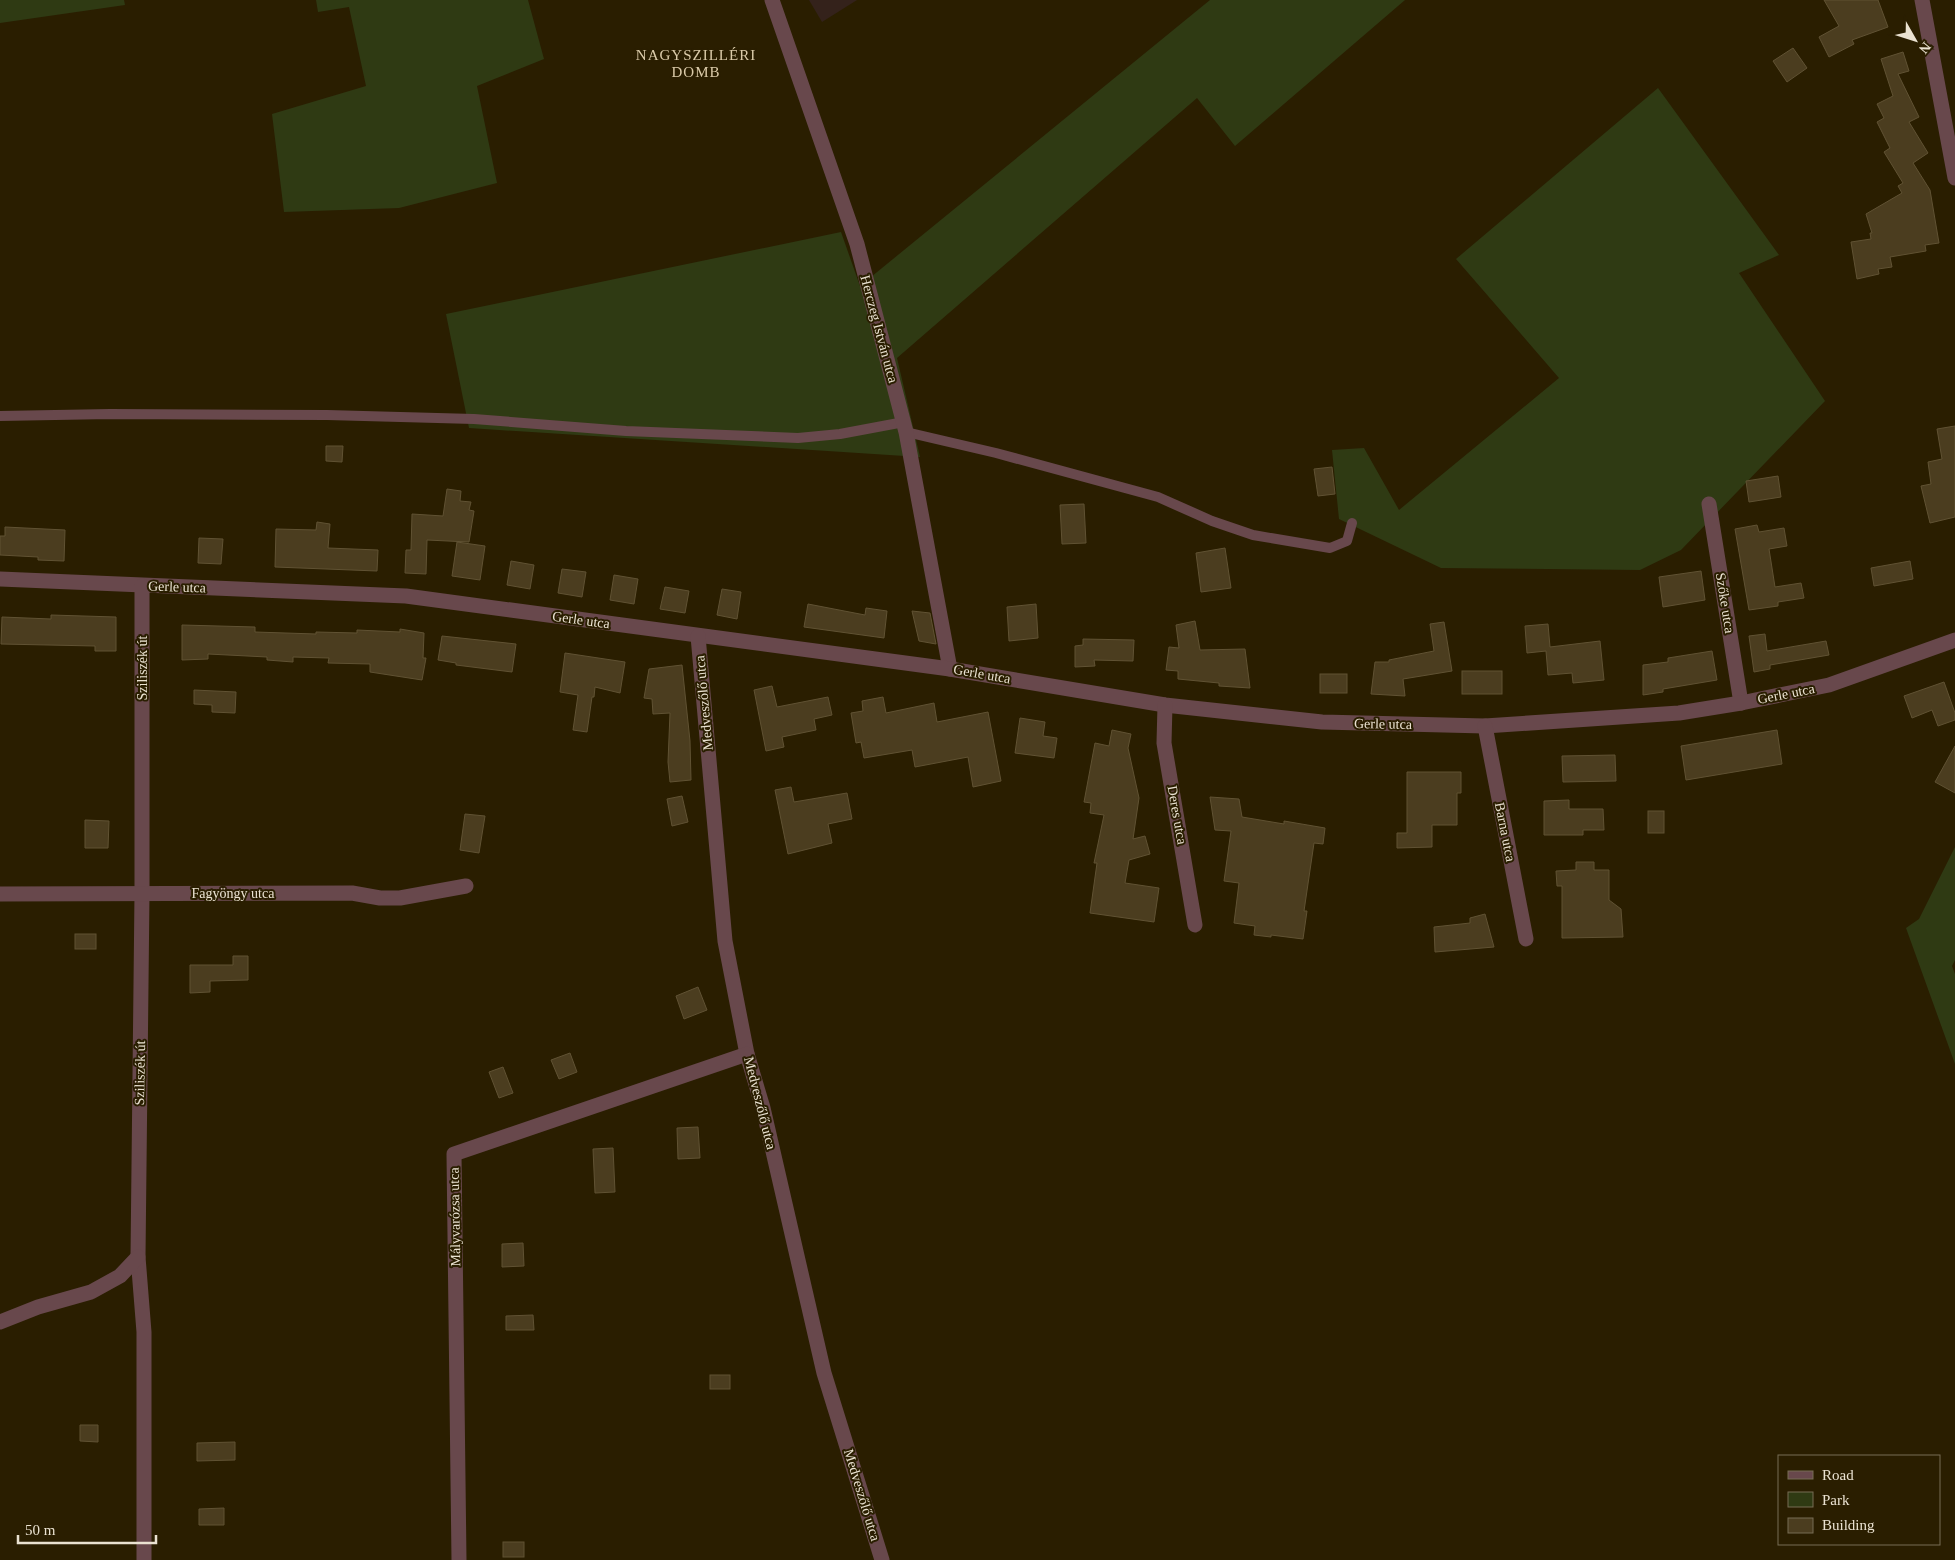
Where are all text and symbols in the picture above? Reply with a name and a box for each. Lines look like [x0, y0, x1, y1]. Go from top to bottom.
north arrow [1890, 15, 1940, 65]
text: N [1916, 39, 1934, 57]
district label: NAGYSZILLÉRI DOMB [636, 47, 756, 80]
street label: Herczeg István utca [857, 273, 901, 385]
street label: Szőke utca [1713, 572, 1737, 635]
street label: Gerle utca [148, 578, 207, 596]
street label: Gerle utca [551, 609, 611, 632]
street label: Sziliszék út [135, 635, 150, 700]
street label: Medveszőlő utca [692, 654, 716, 751]
street label: Gerle utca [952, 662, 1013, 687]
street label: Gerle utca [1756, 681, 1817, 707]
street label: Gerle utca [1354, 716, 1413, 732]
street label: Deres utca [1164, 784, 1190, 846]
street label: Barna utca [1492, 801, 1518, 864]
street label: Fagyöngy utca [192, 886, 275, 901]
street label: Sziliszék út [132, 1040, 148, 1106]
street label: Medveszőlő utca [741, 1055, 779, 1152]
street label: Mályvarózsa utca [447, 1167, 463, 1267]
street label: Medveszőlő utca [841, 1447, 883, 1543]
legend [1778, 1455, 1940, 1545]
text: Road [1822, 1467, 1854, 1483]
text: Park [1822, 1492, 1850, 1508]
scale bar [18, 1512, 155, 1544]
text: Building [1822, 1517, 1875, 1533]
text: 50 m [25, 1522, 56, 1538]

